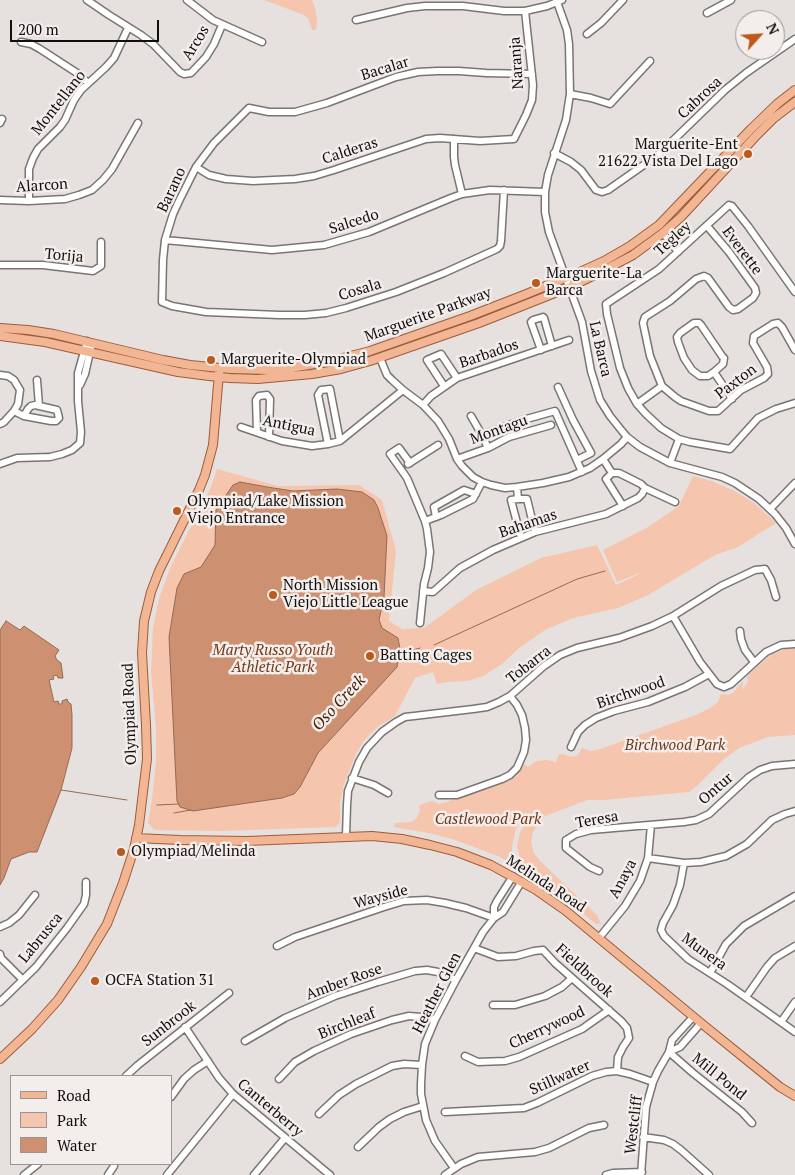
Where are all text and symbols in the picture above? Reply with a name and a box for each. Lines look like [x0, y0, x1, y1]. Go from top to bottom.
scale bar [12, 10, 161, 42]
north arrow [735, 10, 785, 60]
text: 200 m [18, 19, 59, 39]
text: N [762, 20, 784, 38]
street label: Arcos [178, 22, 214, 64]
street label: Naranja [506, 36, 528, 90]
street label: Bacalar [359, 53, 411, 85]
street label: Montellano [28, 67, 90, 139]
street label: Cabrosa [674, 73, 726, 123]
street label: Calderas [320, 134, 380, 168]
place label: Marguerite-Ent 21622 Vista Del Lago [598, 136, 738, 171]
marker: Marguerite-Ent 21622 Vista Del Lago [742, 148, 754, 160]
street label: Barano [154, 165, 190, 215]
street label: Alarcon [15, 175, 69, 197]
street label: Salcedo [327, 206, 381, 238]
street label: Tegley [651, 218, 695, 260]
street label: Everette [718, 223, 766, 279]
street label: Torija [44, 245, 84, 267]
place label: Marguerite-La Barca [546, 265, 642, 300]
street label: Cosala [336, 275, 384, 305]
marker: Marguerite-La Barca [530, 277, 542, 289]
street label: Marguerite Parkway [362, 284, 494, 346]
street label: La Barca [585, 319, 615, 379]
street label: Barbados [457, 335, 521, 373]
place label: Marguerite-Olympiad [221, 351, 366, 369]
marker: Marguerite-Olympiad [205, 354, 217, 366]
street label: Paxton [712, 361, 760, 403]
street label: Montagu [468, 411, 530, 449]
street label: Antigua [261, 412, 317, 440]
place label: Olympiad/Lake Mission Viejo Entrance [187, 493, 344, 528]
marker: Olympiad/Lake Mission Viejo Entrance [171, 505, 183, 517]
street label: Bahamas [497, 506, 559, 542]
place label: North Mission Viejo Little League [283, 577, 409, 612]
marker: North Mission Viejo Little League [267, 589, 279, 601]
park label: Marty Russo Youth Athletic Park [213, 642, 333, 677]
street label: Tobarra [503, 642, 555, 688]
place label: Batting Cages [380, 647, 472, 665]
marker: Batting Cages [364, 650, 376, 662]
street label: Olympiad Road [119, 663, 141, 765]
water label: Oso Creek [308, 671, 370, 735]
street label: Birchwood [595, 673, 667, 713]
park label: Birchwood Park [625, 737, 725, 755]
street label: Ontur [695, 769, 737, 809]
street label: Teresa [574, 807, 620, 833]
park label: Castlewood Park [435, 811, 541, 829]
place label: Olympiad/Melinda [131, 843, 256, 861]
marker: Olympiad/Melinda [115, 846, 127, 858]
street label: Melinda Road [503, 852, 589, 916]
street label: Anaya [605, 856, 641, 902]
street label: Wayside [352, 881, 410, 913]
street label: Labrusca [15, 909, 67, 967]
street label: Munera [678, 930, 730, 974]
street label: Fieldbrook [551, 940, 617, 1002]
street label: Heather Glen [409, 949, 465, 1037]
street label: Amber Rose [303, 960, 385, 1004]
place label: OCFA Station 31 [105, 972, 215, 990]
marker: OCFA Station 31 [89, 975, 101, 987]
street label: Sunbrook [138, 997, 200, 1051]
street label: Cherrywood [506, 1003, 588, 1053]
street label: Birchleaf [316, 1004, 378, 1044]
street label: Mill Pond [688, 1050, 750, 1104]
street label: Stillwater [527, 1057, 593, 1099]
legend [10, 1075, 172, 1165]
street label: Canterberry [234, 1075, 306, 1141]
text: Road [57, 1085, 90, 1105]
street label: Westcliff [621, 1095, 647, 1155]
text: Park [57, 1110, 87, 1130]
text: Water [57, 1135, 96, 1155]

